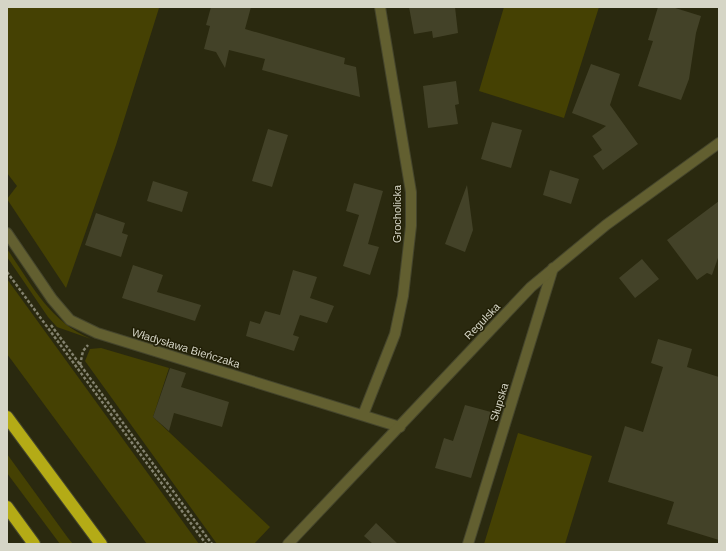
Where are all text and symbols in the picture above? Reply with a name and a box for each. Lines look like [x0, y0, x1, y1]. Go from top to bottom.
street label: Grocholicka [391, 184, 403, 243]
street label: Regulska [462, 300, 503, 342]
street label: Władysława Bieńczaka [130, 326, 242, 370]
street label: Słupska [488, 381, 511, 422]

